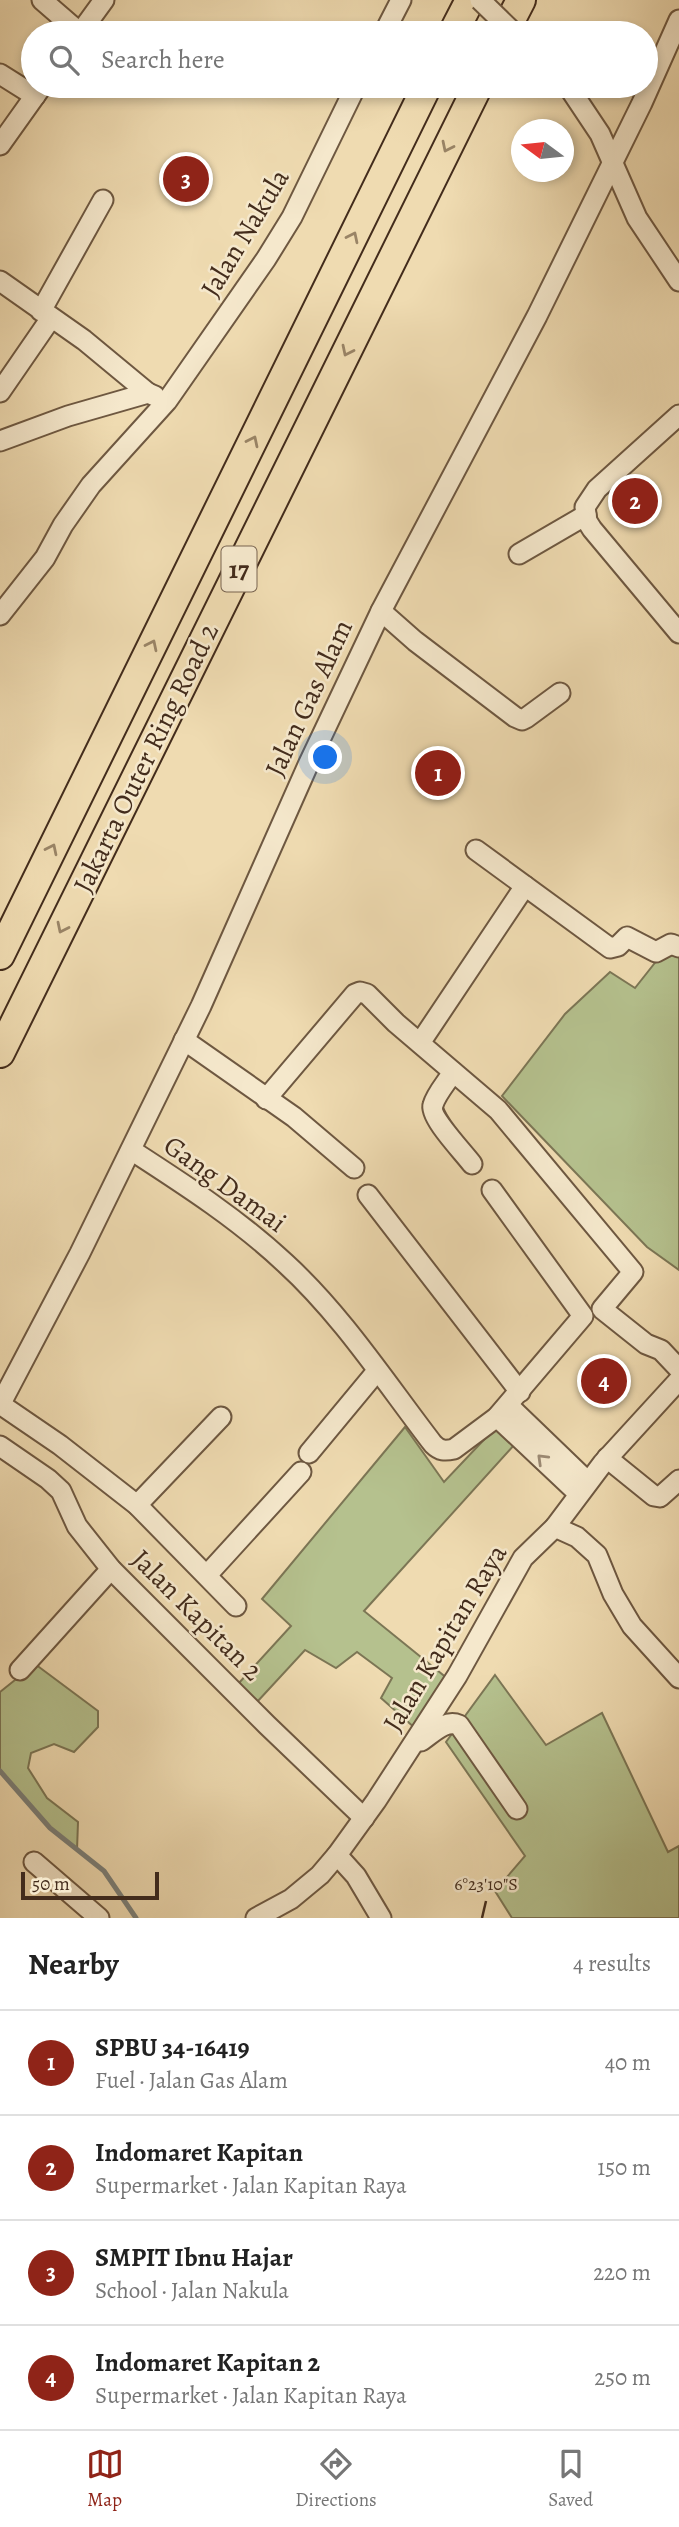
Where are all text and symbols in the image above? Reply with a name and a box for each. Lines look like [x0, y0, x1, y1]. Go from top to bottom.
search box [21, 21, 658, 98]
icon: search [45, 41, 83, 79]
text: Search here [101, 42, 225, 77]
north arrow [511, 119, 574, 182]
one-way arrow [442, 140, 456, 152]
pin: 3 [163, 153, 209, 205]
street label: Jalan Nakula [192, 162, 298, 304]
one-way arrow [345, 232, 359, 244]
one-way arrow [341, 344, 355, 356]
one-way arrow [244, 436, 258, 448]
pin: 2 [612, 475, 658, 527]
road number: 17 [222, 547, 256, 592]
street label: Jalan Gas Alam [256, 613, 362, 783]
street label: Jakarta Outer Ring Road 2 [64, 617, 228, 899]
one-way arrow [144, 640, 158, 652]
your location [308, 740, 342, 774]
pin: 1 [415, 747, 461, 799]
one-way arrow [43, 844, 57, 856]
one-way arrow [56, 921, 70, 933]
street label: Gang Damai [156, 1127, 294, 1241]
pin: 4 [581, 1355, 627, 1407]
one-way arrow [537, 1454, 550, 1467]
street label: Jalan Kapitan Raya [374, 1537, 516, 1739]
street label: Jalan Kapitan 2 [123, 1541, 271, 1689]
scale bar [21, 1869, 159, 1901]
text: 50 m [32, 1871, 70, 1897]
text: 6°23'10"S [454, 1872, 518, 1896]
text: Nearby [28, 1944, 119, 1984]
text: 4 results [573, 1948, 651, 1979]
text: SPBU 34-16419 [95, 2030, 250, 2065]
text: 1 [47, 2047, 55, 2078]
text: 40 m [605, 2047, 651, 2078]
text: Fuel · Jalan Gas Alam [95, 2065, 288, 2096]
text: Indomaret Kapitan [95, 2135, 303, 2170]
text: 2 [45, 2152, 57, 2183]
text: 150 m [597, 2152, 651, 2183]
text: Supermarket · Jalan Kapitan Raya [95, 2170, 407, 2201]
text: SMPIT Ibnu Hajar [95, 2240, 293, 2275]
text: 3 [46, 2257, 56, 2288]
text: 220 m [593, 2257, 651, 2288]
text: School · Jalan Nakula [95, 2275, 289, 2306]
text: Indomaret Kapitan 2 [95, 2345, 320, 2380]
text: 4 [46, 2362, 56, 2393]
text: 250 m [594, 2362, 651, 2393]
text: Supermarket · Jalan Kapitan Raya [95, 2380, 407, 2411]
tab: Map [86, 2445, 124, 2513]
tab: Directions [295, 2445, 377, 2513]
tab: Saved [548, 2445, 593, 2513]

